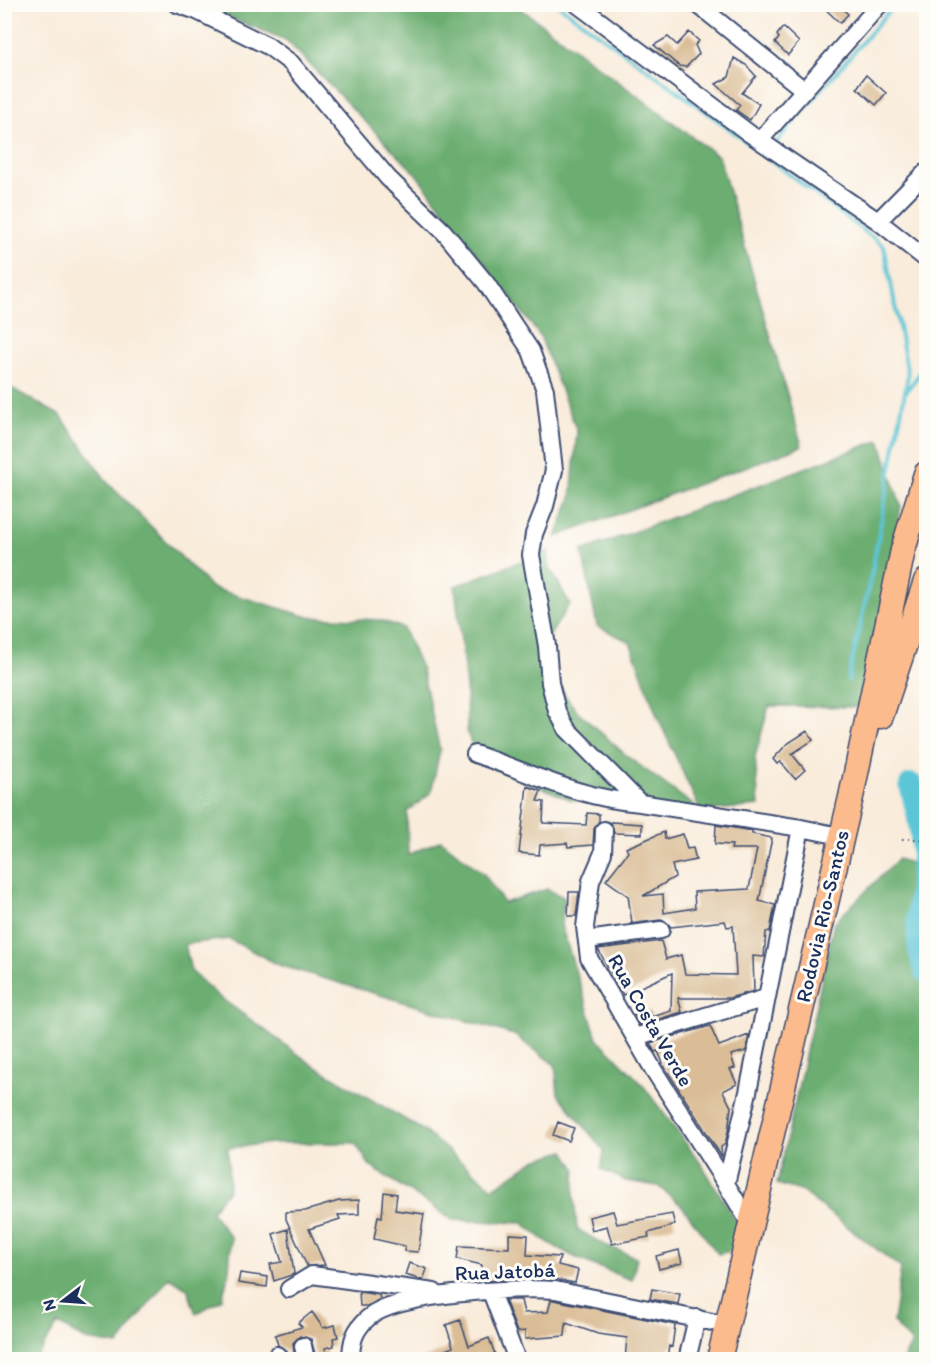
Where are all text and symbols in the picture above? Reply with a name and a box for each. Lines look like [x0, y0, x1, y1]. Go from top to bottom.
street label: Rodovia Rio-Santos [790, 827, 854, 1005]
street label: Rua Costa Verde [603, 949, 699, 1091]
street label: Rua Jatobá [454, 1257, 556, 1285]
north arrow [33, 1271, 93, 1331]
text: N [38, 1297, 60, 1313]

